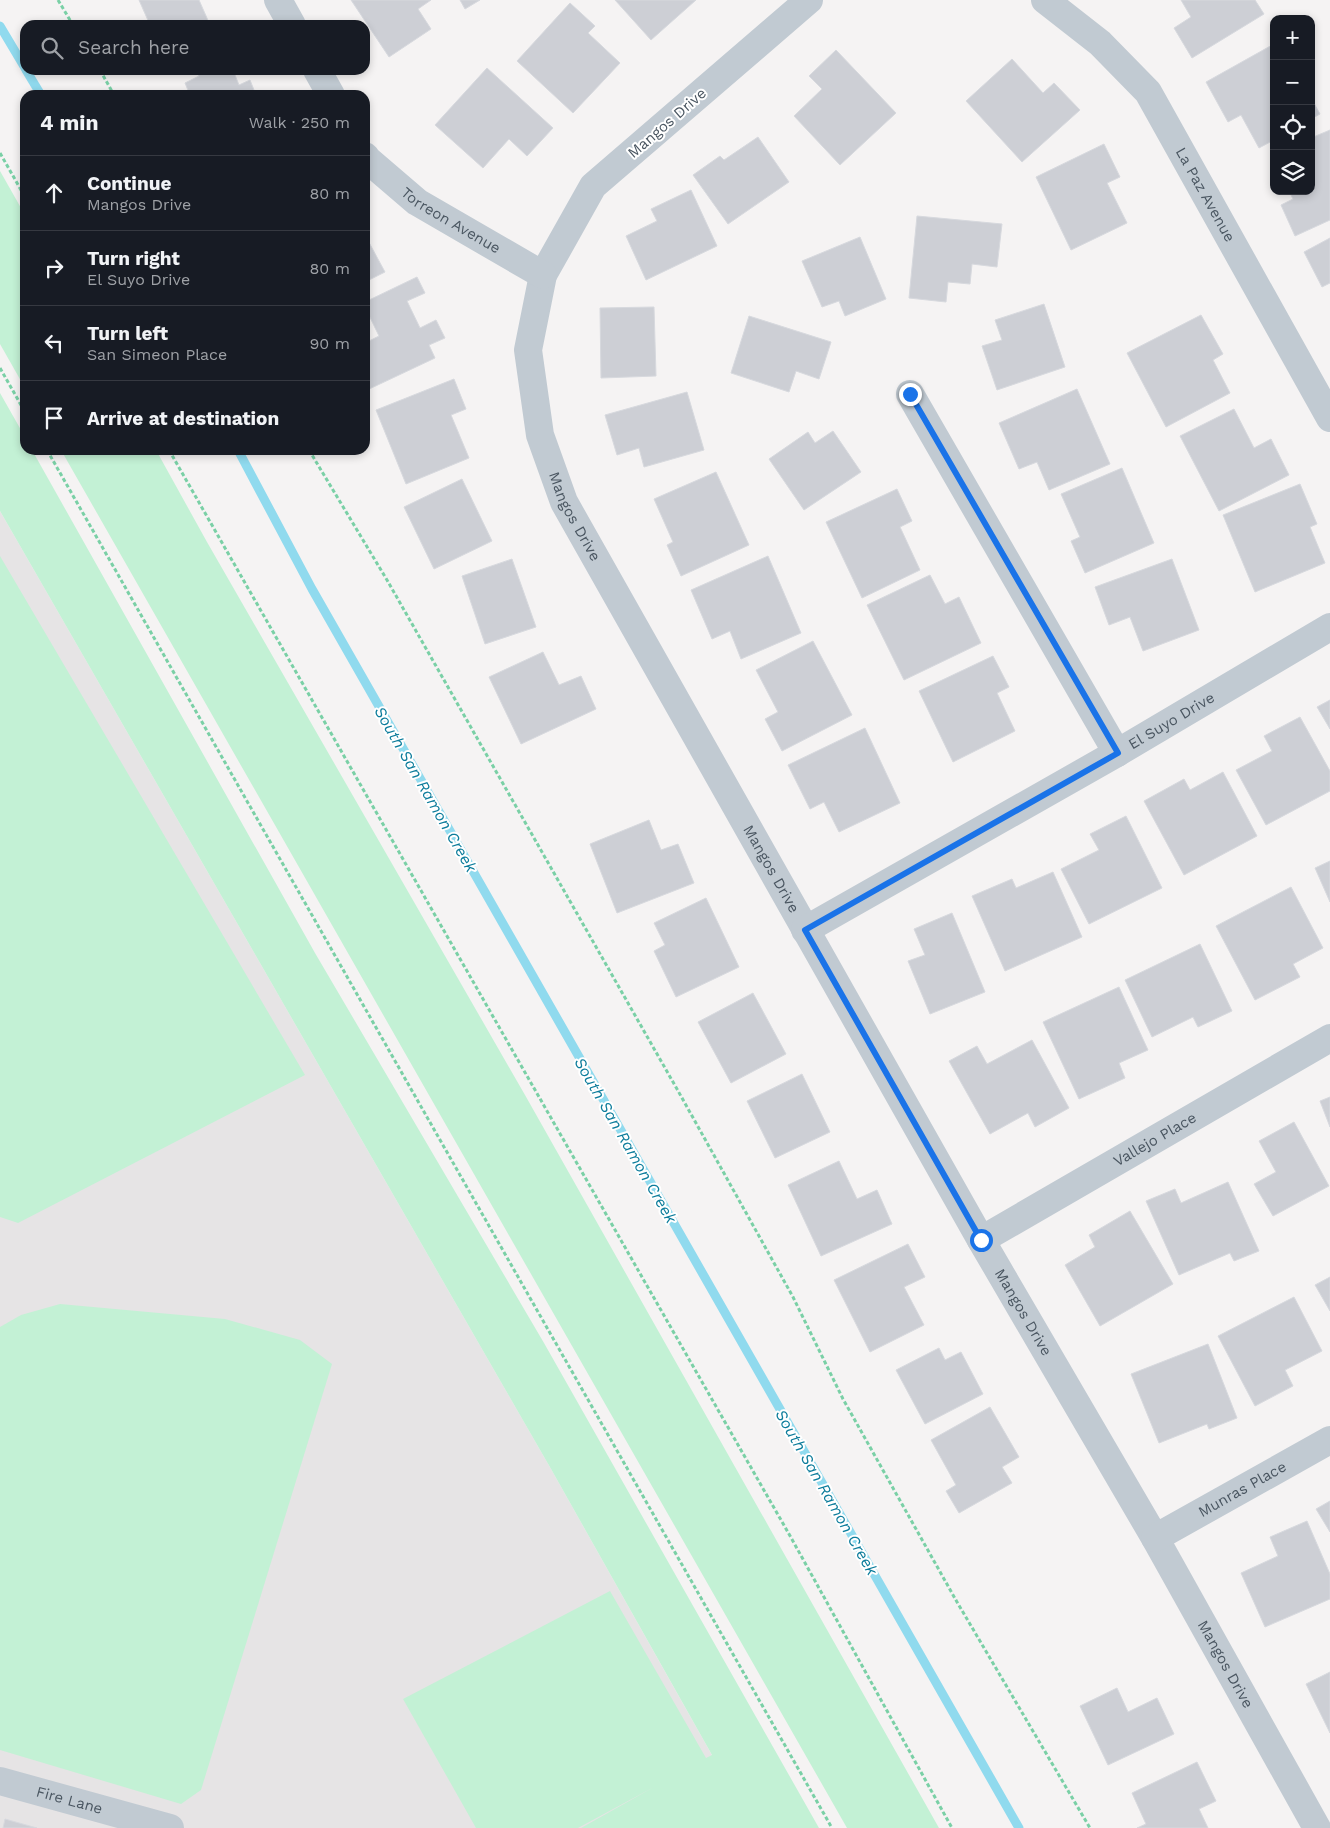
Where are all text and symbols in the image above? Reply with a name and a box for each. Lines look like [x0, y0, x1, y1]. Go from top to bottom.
map controls [1270, 15, 1315, 195]
button: + [1270, 15, 1315, 60]
search box [20, 20, 370, 75]
icon: search [38, 34, 66, 62]
text: Search here [78, 36, 189, 59]
button: − [1270, 60, 1315, 105]
street label: Mangos Drive [624, 84, 710, 162]
button: locate [1270, 105, 1315, 150]
text: 4 min [40, 110, 98, 135]
text: Walk · 250 m [249, 113, 350, 132]
street label: La Paz Avenue [1172, 144, 1239, 245]
button: layers [1270, 150, 1315, 195]
text: Continue [87, 172, 171, 195]
icon: ahead [40, 179, 68, 207]
street label: Torreon Avenue [397, 183, 504, 257]
text: 80 m [309, 184, 350, 203]
text: Mangos Drive [87, 195, 191, 214]
text: Turn right [87, 247, 180, 270]
icon: right [40, 254, 68, 282]
text: 80 m [309, 259, 350, 278]
text: El Suyo Drive [87, 270, 190, 289]
text: Turn left [87, 322, 168, 345]
icon: left [40, 329, 68, 357]
text: 90 m [309, 334, 350, 353]
text: San Simeon Place [87, 345, 227, 364]
route end [899, 383, 922, 406]
icon: arrive [40, 404, 68, 432]
text: Arrive at destination [87, 407, 279, 430]
street label: Mangos Drive [545, 469, 604, 564]
street label: El Suyo Drive [1125, 688, 1218, 753]
water label: South San Ramon Creek [370, 703, 482, 877]
street label: Mangos Drive [739, 822, 803, 916]
water label: South San Ramon Creek [570, 1054, 682, 1228]
street label: Vallejo Place [1110, 1108, 1200, 1170]
route start [970, 1229, 993, 1252]
street label: Mangos Drive [991, 1265, 1056, 1359]
water label: South San Ramon Creek [771, 1406, 883, 1580]
street label: Munras Place [1195, 1457, 1289, 1521]
street label: Mangos Drive [1194, 1617, 1257, 1711]
street label: Fire Lane [34, 1782, 105, 1818]

